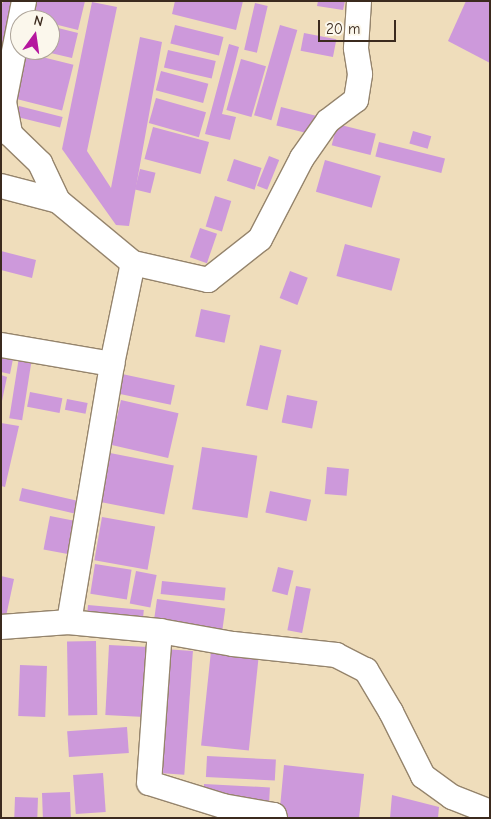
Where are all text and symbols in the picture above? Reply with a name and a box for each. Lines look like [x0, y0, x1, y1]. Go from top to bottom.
north arrow [10, 10, 60, 60]
scale bar [321, 10, 398, 42]
text: N [32, 12, 45, 30]
text: 20 m [326, 20, 360, 38]

